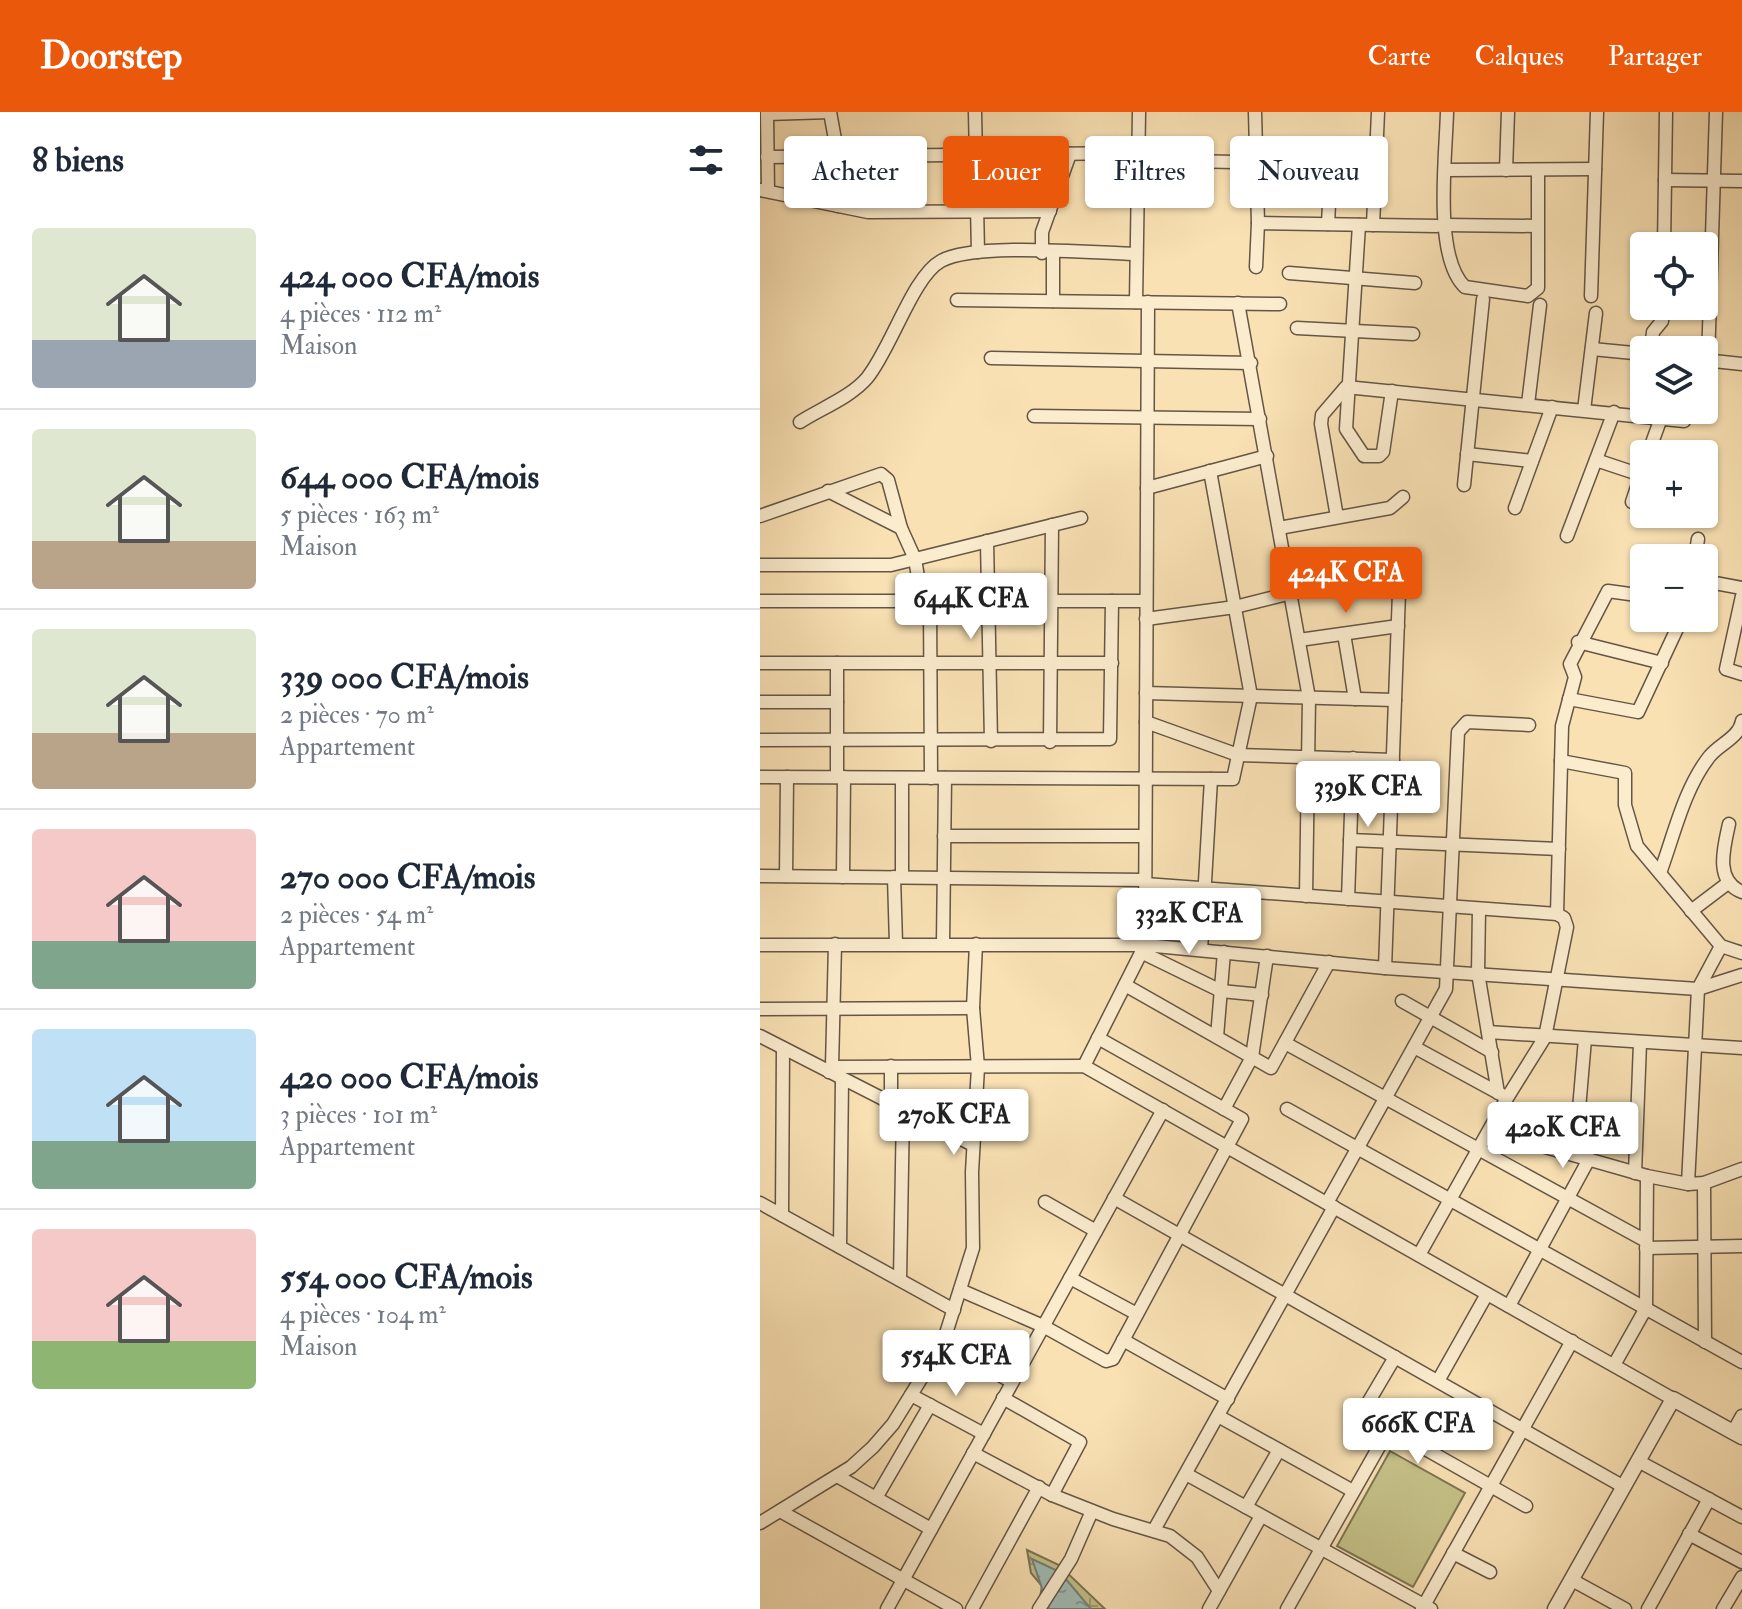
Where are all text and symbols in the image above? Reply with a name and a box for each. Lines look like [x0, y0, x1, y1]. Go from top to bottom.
text: Doorstep [40, 32, 182, 80]
text: Carte [1367, 39, 1431, 74]
text: Calques [1475, 39, 1564, 74]
text: Partager [1608, 39, 1702, 74]
chip: Acheter [784, 136, 927, 208]
chip: Louer [943, 136, 1069, 208]
chip: Filtres [1085, 136, 1214, 208]
chip: Nouveau [1230, 136, 1388, 208]
icon: filters [684, 138, 728, 182]
text: 8 biens [32, 139, 124, 182]
map controls [1630, 232, 1718, 632]
button: locate [1630, 232, 1718, 320]
text: 424 000 CFA/mois [280, 255, 539, 298]
icon: home [96, 260, 192, 356]
text: 4 pièces · 112 m² [280, 298, 441, 330]
text: Maison [280, 330, 357, 362]
button: layers [1630, 336, 1718, 424]
button: + [1630, 440, 1718, 528]
text: 644 000 CFA/mois [280, 456, 539, 499]
icon: home [96, 461, 192, 557]
text: 5 pièces · 163 m² [280, 499, 439, 531]
text: Maison [280, 531, 357, 563]
button: − [1630, 544, 1718, 632]
pin: 424K CFA [1263, 547, 1429, 615]
text: 424K CFA [1288, 557, 1404, 589]
pin: 644K CFA [888, 573, 1054, 641]
text: 644K CFA [913, 583, 1029, 615]
text: 339 000 CFA/mois [280, 656, 529, 699]
icon: home [96, 661, 192, 757]
text: 2 pièces · 70 m² [280, 699, 434, 731]
text: Appartement [280, 731, 415, 763]
pin: 339K CFA [1285, 761, 1451, 829]
text: 339K CFA [1314, 771, 1422, 803]
text: 270 000 CFA/mois [280, 856, 535, 899]
icon: home [96, 861, 192, 957]
pin: 332K CFA [1106, 888, 1272, 956]
text: 332K CFA [1135, 898, 1243, 930]
text: 2 pièces · 54 m² [280, 899, 433, 931]
text: Appartement [280, 931, 415, 963]
text: 420 000 CFA/mois [280, 1056, 538, 1099]
icon: home [96, 1061, 192, 1157]
pin: 270K CFA [871, 1089, 1037, 1157]
text: 3 pièces · 101 m² [280, 1099, 437, 1131]
text: 270K CFA [898, 1099, 1010, 1131]
pin: 420K CFA [1480, 1102, 1646, 1170]
text: 420K CFA [1505, 1112, 1621, 1144]
text: Appartement [280, 1131, 415, 1163]
text: 554 000 CFA/mois [280, 1256, 533, 1299]
icon: home [96, 1261, 192, 1357]
text: 4 pièces · 104 m² [280, 1299, 446, 1331]
pin: 554K CFA [873, 1330, 1039, 1398]
text: Maison [280, 1331, 357, 1363]
text: 554K CFA [901, 1340, 1011, 1372]
pin: 666K CFA [1335, 1398, 1501, 1466]
text: 666K CFA [1361, 1408, 1475, 1440]

